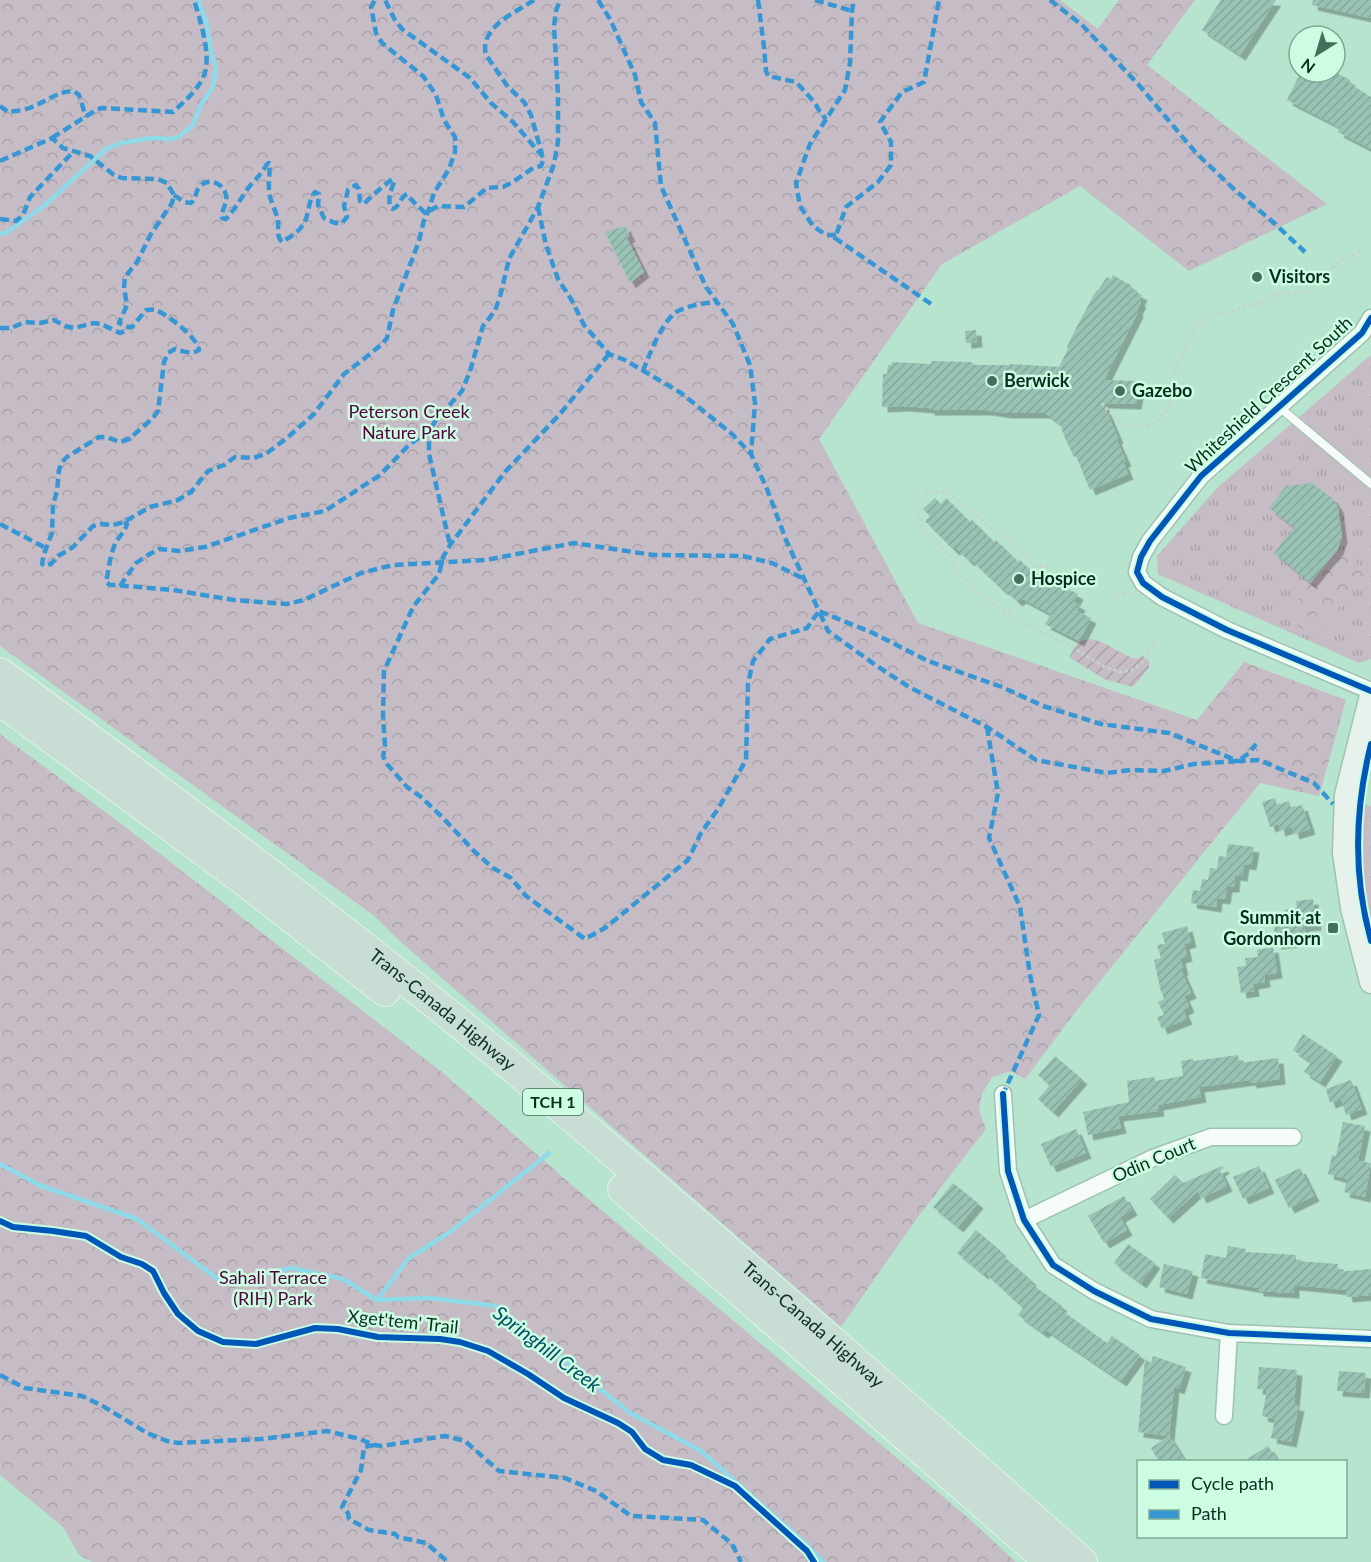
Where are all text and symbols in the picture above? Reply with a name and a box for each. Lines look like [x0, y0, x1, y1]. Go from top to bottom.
north arrow [1287, 24, 1347, 84]
text: N [1297, 55, 1318, 78]
place label: Visitors [1268, 265, 1330, 287]
marker: Visitors [1250, 270, 1264, 284]
street label: Whiteshield Crescent South [1180, 311, 1356, 477]
place label: Berwick [1004, 369, 1070, 391]
marker: Berwick [985, 374, 999, 388]
place label: Gazebo [1132, 379, 1192, 401]
marker: Gazebo [1113, 384, 1127, 398]
park label: Peterson Creek Nature Park [348, 400, 470, 443]
place label: Hospice [1031, 567, 1096, 589]
marker: Hospice [1012, 572, 1026, 586]
place label: Summit at Gordonhorn [1223, 906, 1321, 949]
marker: Summit at Gordonhorn [1326, 921, 1340, 935]
street label: Trans-Canada Highway [365, 944, 521, 1075]
road number: TCH 1 [523, 1089, 583, 1115]
street label: Odin Court [1109, 1131, 1199, 1186]
street label: Trans-Canada Highway [738, 1256, 889, 1392]
park label: Sahali Terrace (RIH) Park [219, 1266, 327, 1309]
water label: Springhill Creek [489, 1300, 607, 1397]
street label: Xget'tem' Trail [347, 1304, 460, 1338]
legend [1137, 1460, 1347, 1538]
text: Cycle path [1191, 1472, 1274, 1494]
text: Path [1191, 1502, 1227, 1524]

